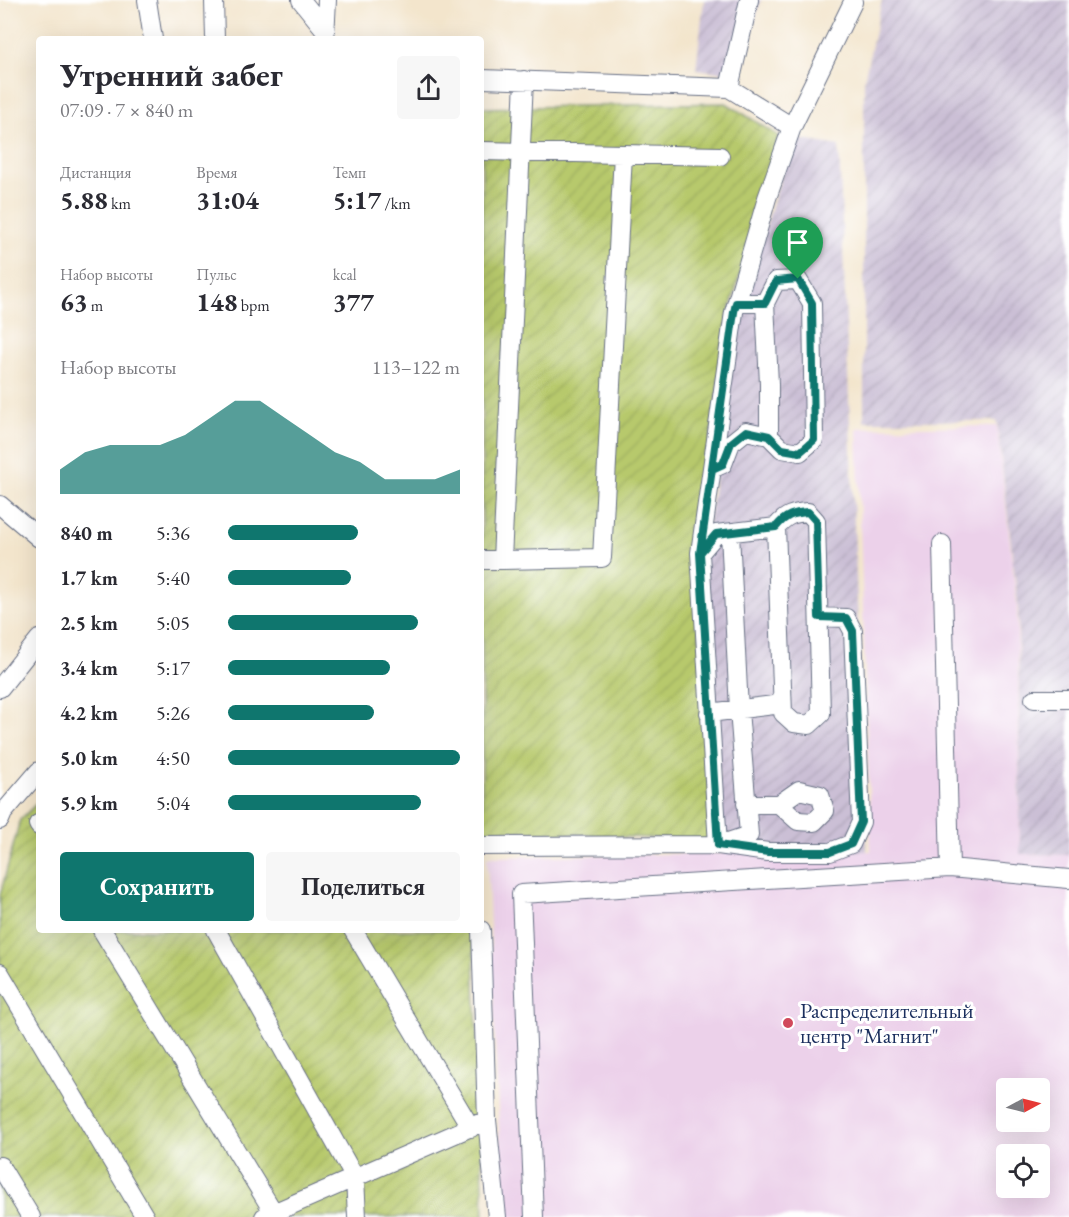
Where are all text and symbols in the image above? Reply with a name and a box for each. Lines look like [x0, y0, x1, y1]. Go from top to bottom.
text: Утренний забег [60, 53, 283, 96]
button: share [397, 56, 460, 119]
text: 07:09 · 7 × 840 m [60, 97, 193, 123]
text: Дистанция [60, 162, 131, 183]
text: Время [196, 162, 237, 183]
text: Темп [333, 162, 366, 183]
text: 5.88 [60, 183, 108, 217]
text: 31:04 [196, 183, 259, 217]
text: 5:17 [333, 183, 381, 217]
text: km [108, 193, 131, 214]
text: /km [381, 193, 411, 214]
pin [772, 217, 823, 279]
icon: arrive [781, 226, 814, 259]
text: Набор высоты [60, 264, 153, 285]
text: Пульс [196, 264, 237, 285]
text: kcal [333, 264, 357, 285]
text: 63 [60, 285, 88, 319]
text: 148 [196, 285, 238, 319]
text: 377 [333, 285, 374, 319]
text: m [88, 295, 103, 316]
text: bpm [238, 295, 270, 316]
text: Набор высоты [60, 354, 176, 380]
text: 113–122 m [372, 354, 460, 380]
text: 840 m [60, 520, 113, 546]
text: 5:36 [156, 520, 190, 546]
text: 1.7 km [60, 565, 118, 591]
text: 5:40 [156, 565, 190, 591]
text: 2.5 km [60, 610, 118, 636]
text: 5:05 [156, 610, 190, 636]
text: 3.4 km [60, 655, 118, 681]
text: 5:17 [156, 655, 190, 681]
text: 4.2 km [60, 700, 118, 726]
text: 5:26 [156, 700, 190, 726]
text: 5.0 km [60, 745, 118, 771]
text: 4:50 [156, 745, 190, 771]
text: 5.9 km [60, 790, 118, 816]
text: 5:04 [156, 790, 190, 816]
button: Сохранить [60, 852, 254, 921]
button: Поделиться [266, 852, 460, 921]
place label: Распределительный центр "Магнит" [800, 996, 974, 1050]
marker: Распределительный центр "Магнит" [781, 1016, 795, 1030]
north arrow [996, 1078, 1050, 1132]
map controls [996, 1078, 1050, 1198]
button: locate [996, 1144, 1050, 1198]

